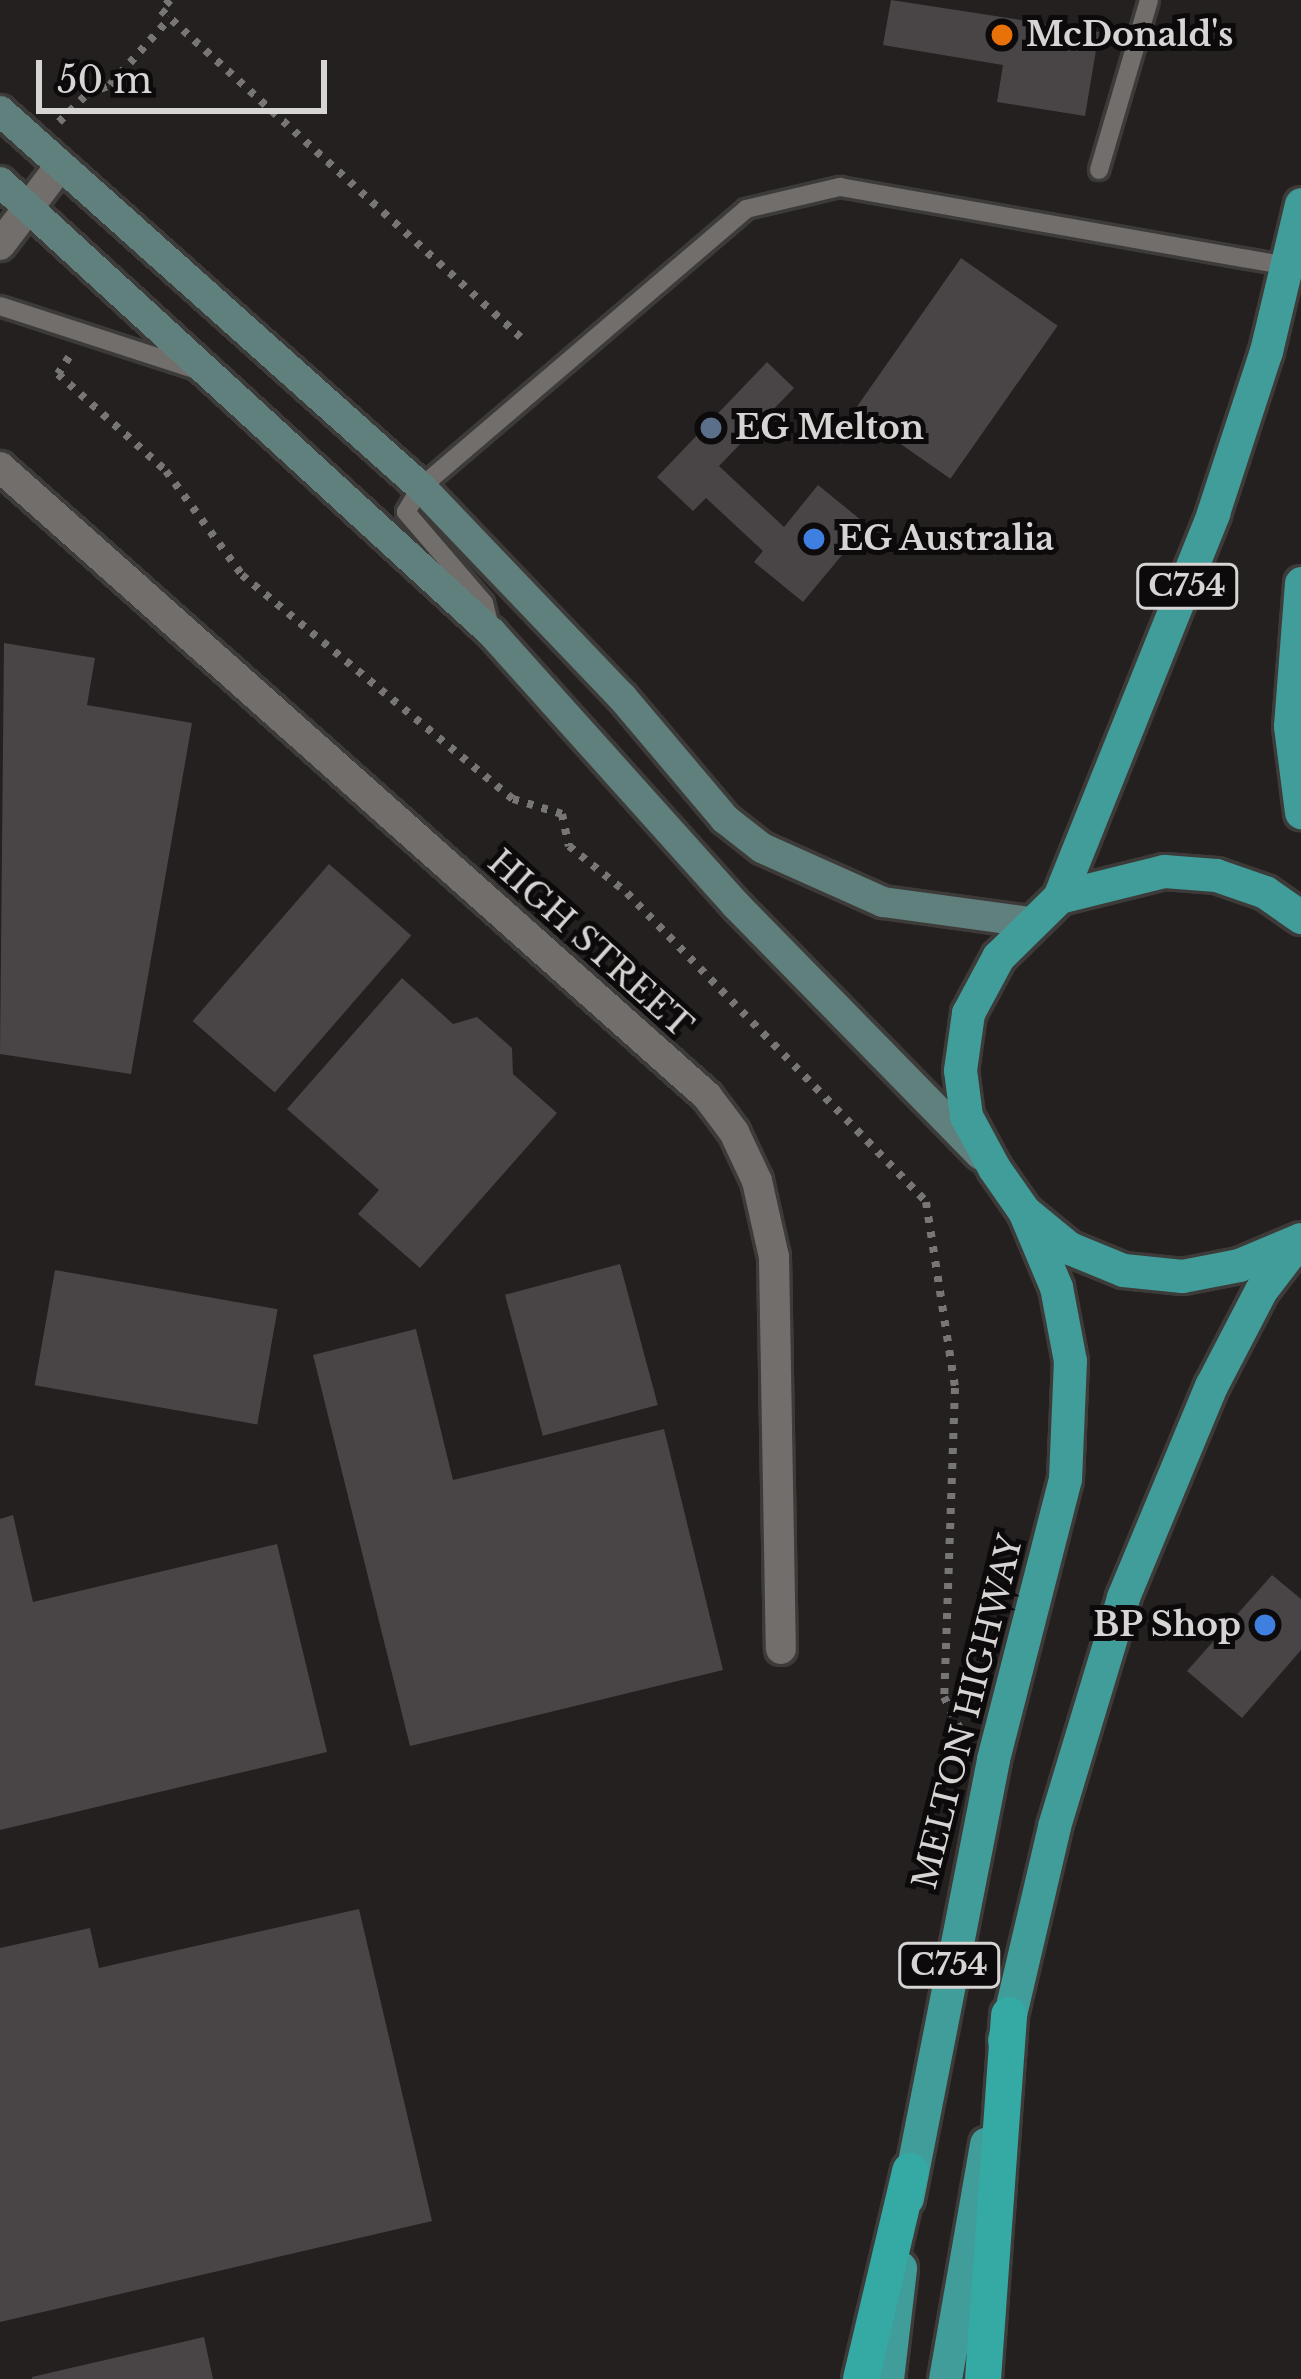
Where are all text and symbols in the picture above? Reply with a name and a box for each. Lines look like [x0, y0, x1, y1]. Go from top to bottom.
place label: McDonald's [1026, 15, 1233, 55]
marker: McDonald's [989, 22, 1015, 48]
scale bar [42, 36, 333, 110]
text: 50 m [57, 58, 152, 103]
place label: EG Melton [735, 408, 924, 448]
marker: EG Melton [698, 415, 724, 441]
place label: EG Australia [838, 519, 1056, 559]
marker: EG Australia [801, 526, 827, 552]
road number: C754 [1136, 562, 1238, 610]
street label: HIGH STREET [480, 842, 700, 1046]
street label: MELTON HIGHWAY [905, 1531, 1031, 1893]
place label: BP Shop [1092, 1605, 1241, 1645]
marker: BP Shop [1252, 1612, 1278, 1638]
road number: C754 [898, 1941, 1000, 1989]

